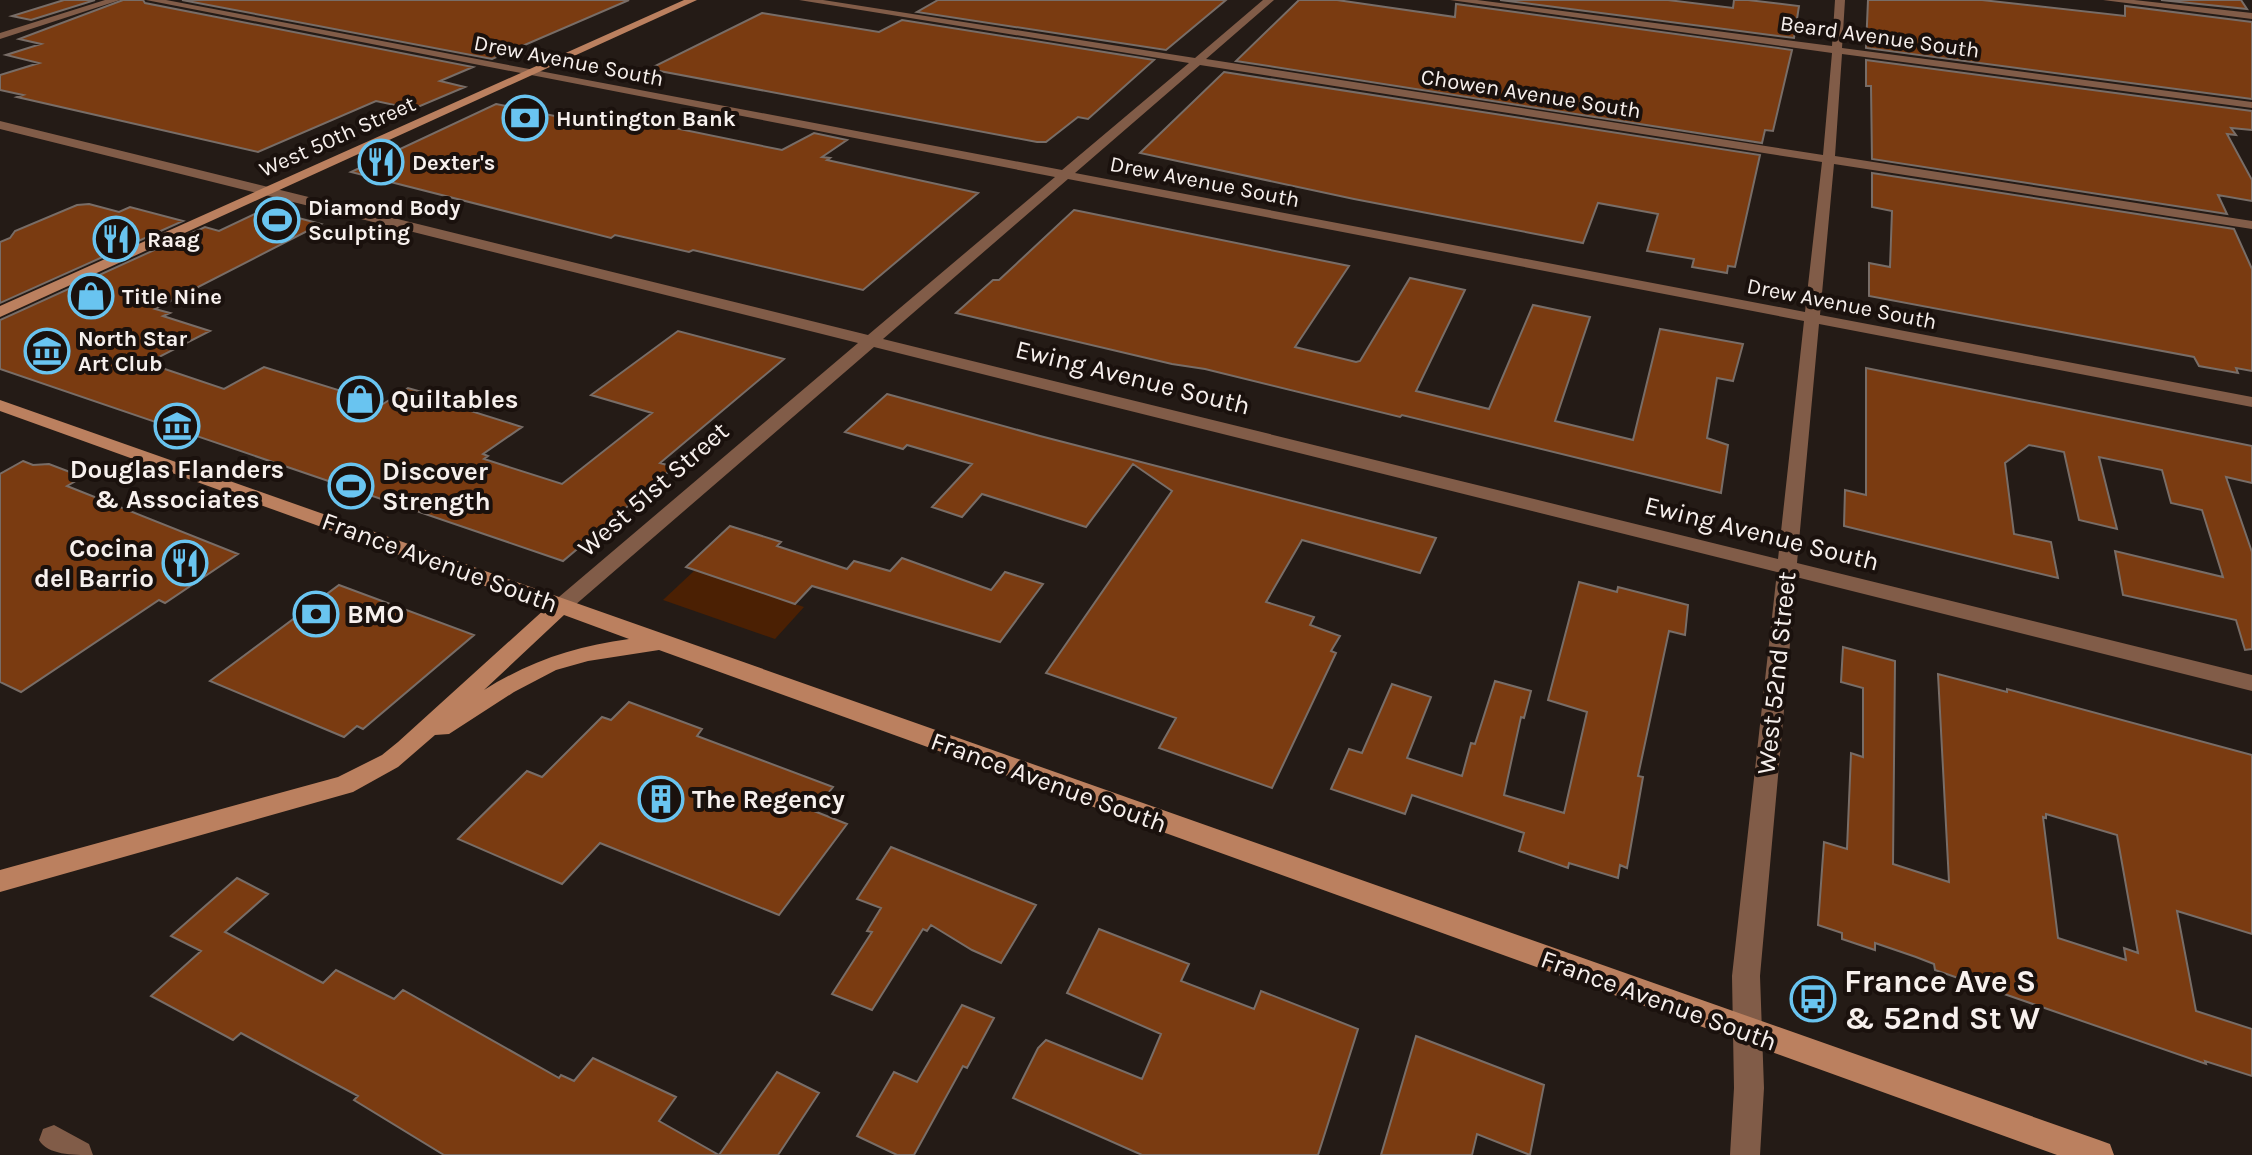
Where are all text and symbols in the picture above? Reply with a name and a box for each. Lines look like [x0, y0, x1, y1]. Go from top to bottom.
street label: Beard Avenue South [1778, 10, 1981, 64]
street label: Drew Avenue South [472, 30, 666, 92]
street label: Chowen Avenue South [1419, 64, 1643, 124]
street label: West 50th Street [255, 91, 419, 183]
bank icon: Huntington Bank [501, 94, 549, 142]
place label: Huntington Bank [556, 106, 736, 132]
restaurant icon: Dexter's [357, 138, 405, 186]
place label: Dexter's [412, 150, 495, 176]
street label: Drew Avenue South [1108, 151, 1302, 213]
place label: Diamond Body Sculpting [308, 195, 461, 246]
sports icon: Diamond Body Sculpting [253, 196, 301, 244]
restaurant icon: Raag [92, 215, 140, 263]
place label: Raag [147, 227, 200, 253]
shop icon: Title Nine [67, 272, 115, 320]
street label: Drew Avenue South [1745, 273, 1939, 335]
place label: Title Nine [122, 284, 222, 310]
place label: North Star Art Club [78, 326, 187, 377]
museum icon: North Star Art Club [23, 327, 71, 375]
street label: Ewing Avenue South [1012, 333, 1253, 422]
shop icon: Quiltables [336, 375, 384, 423]
place label: Quiltables [391, 384, 518, 415]
museum icon: Douglas Flanders & Associates [153, 402, 201, 450]
street label: West 51st Street [572, 415, 735, 563]
place label: Douglas Flanders & Associates [70, 454, 284, 515]
place label: Discover Strength [382, 456, 491, 517]
sports icon: Discover Strength [327, 462, 375, 510]
street label: Ewing Avenue South [1641, 489, 1882, 578]
street label: France Avenue South [318, 505, 562, 620]
place label: Cocina del Barrio [34, 533, 154, 594]
restaurant icon: Cocina del Barrio [161, 539, 209, 587]
street label: West 52nd Street [1750, 570, 1803, 776]
bank icon: BMO [292, 590, 340, 638]
place label: BMO [347, 599, 404, 630]
street label: France Avenue South [927, 725, 1171, 840]
building icon: The Regency [637, 775, 685, 823]
place label: The Regency [692, 784, 845, 815]
street label: France Avenue South [1537, 943, 1781, 1058]
place label: France Ave S & 52nd St W [1844, 963, 2040, 1037]
bus stop icon: France Ave S & 52nd St W [1789, 975, 1837, 1023]

